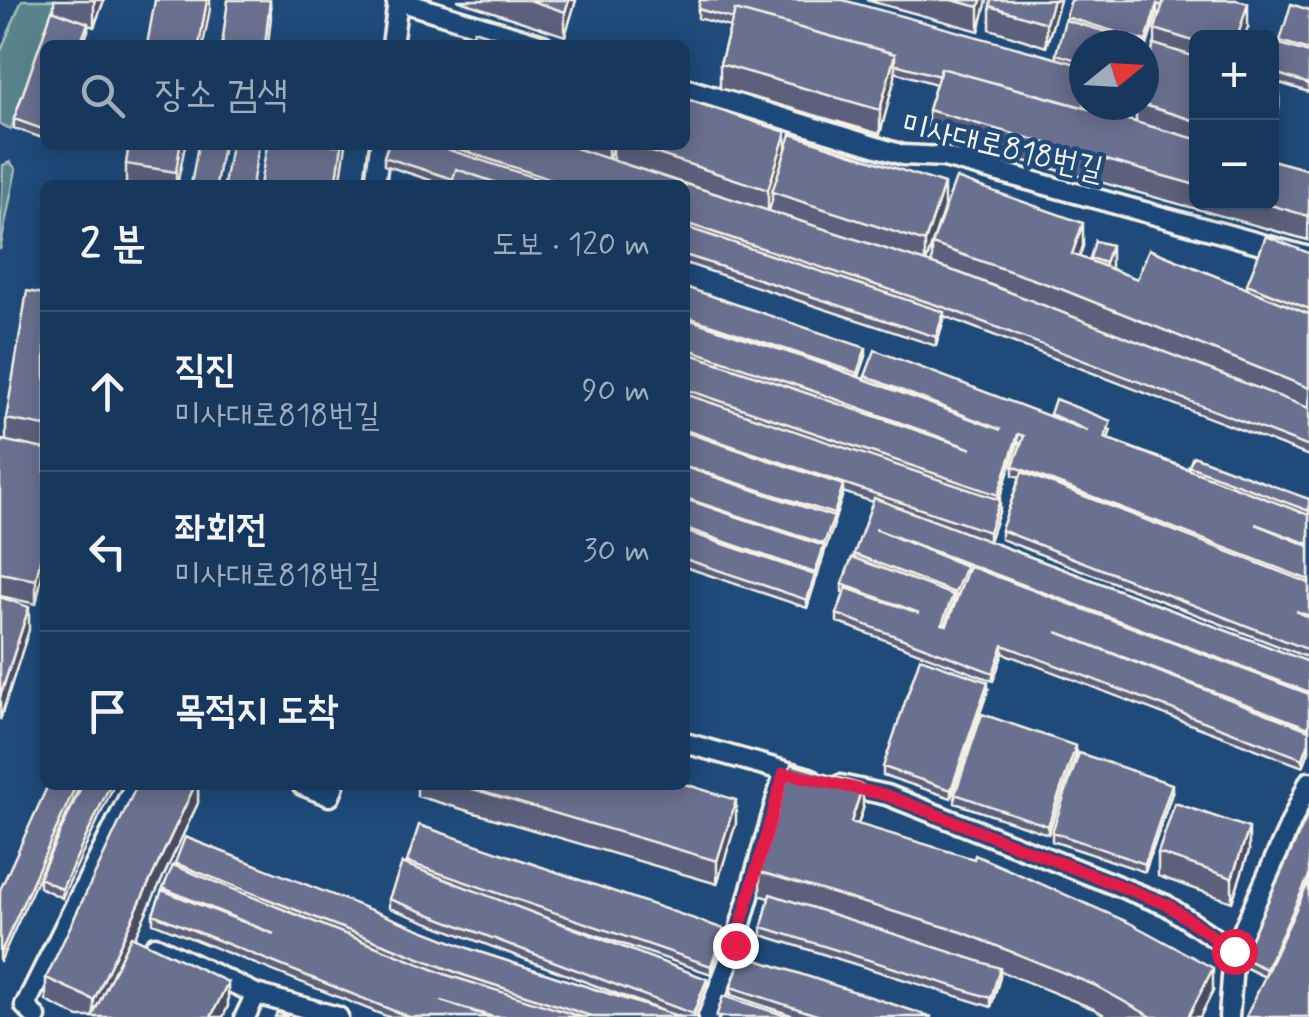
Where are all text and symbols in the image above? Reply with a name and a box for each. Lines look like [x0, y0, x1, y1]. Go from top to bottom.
north arrow [1069, 30, 1159, 120]
map controls [1189, 30, 1279, 210]
button: + [1189, 30, 1279, 120]
search box [40, 40, 690, 150]
icon: search [75, 68, 130, 123]
text: 장소 검색 [155, 71, 288, 120]
street label: 미사대로818번길 [898, 104, 1107, 191]
button: − [1189, 120, 1279, 210]
text: 2 분 [80, 218, 146, 273]
text: 도보 · 120 m [492, 224, 650, 266]
text: 직진 [175, 346, 236, 395]
icon: ahead [80, 364, 135, 419]
text: 90 m [582, 370, 650, 412]
text: 미사대로818번길 [175, 395, 380, 437]
text: 좌회전 [175, 506, 267, 555]
icon: left [80, 524, 135, 579]
text: 30 m [583, 530, 650, 572]
text: 미사대로818번길 [175, 555, 380, 597]
icon: arrive [80, 684, 135, 739]
text: 목적지 도착 [175, 687, 338, 736]
route end [713, 923, 759, 969]
route start [1212, 929, 1258, 975]

